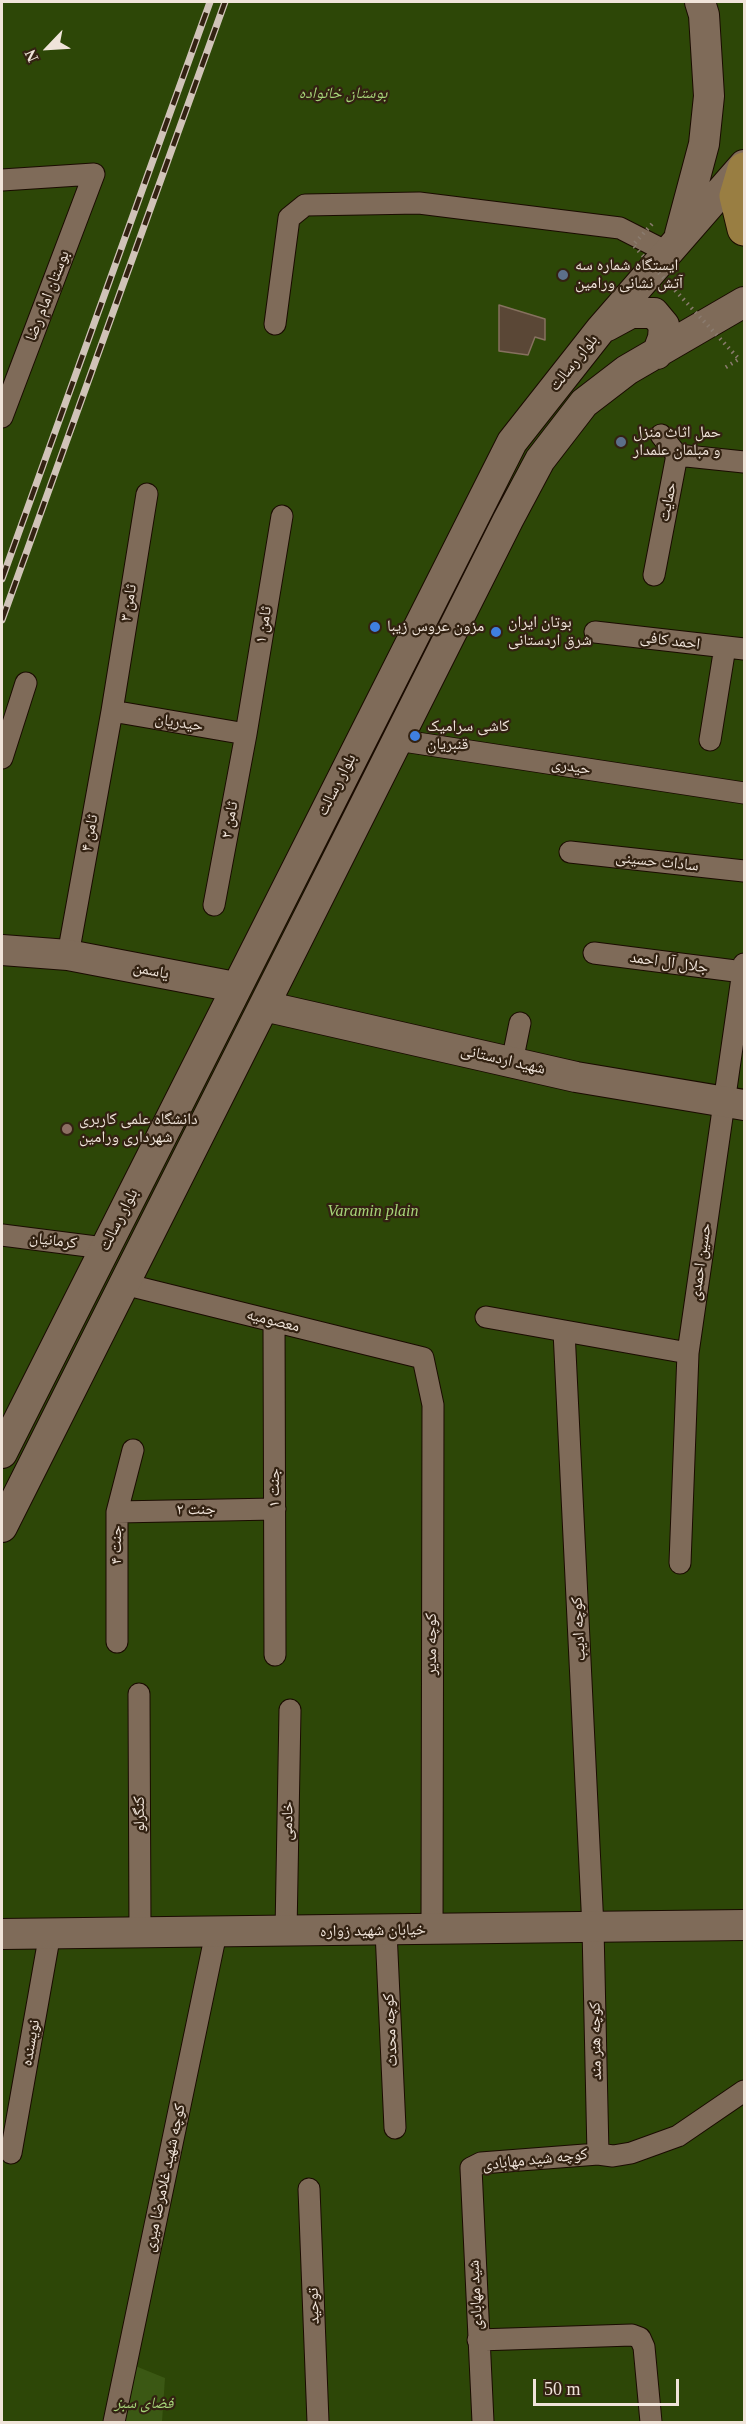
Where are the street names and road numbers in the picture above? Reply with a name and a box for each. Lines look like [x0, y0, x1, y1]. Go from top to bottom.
street label: بوستان امام رضا [22, 248, 74, 344]
street label: بلوار رسالت [545, 331, 603, 395]
street label: حمایت [655, 481, 681, 523]
street label: ثامن ۳ [117, 583, 141, 623]
street label: ثامن ۱ [252, 605, 276, 645]
street label: احمد کافی [639, 628, 701, 654]
street label: حیدریان [153, 710, 205, 736]
street label: بلوار رسالت [313, 751, 361, 819]
street label: حیدری [550, 754, 592, 780]
street label: ثامن ۲ [217, 800, 243, 840]
street label: ثامن ۴ [77, 813, 103, 853]
street label: سادات حسینی [614, 848, 700, 876]
street label: جلال آل احمد [629, 948, 709, 978]
street label: یاسمن [131, 958, 171, 984]
street label: شهید اردستانی [459, 1041, 547, 1079]
street label: بلوار رسالت [95, 1186, 143, 1254]
street label: حسین احمدی [686, 1222, 716, 1302]
street label: کرمانیان [28, 1229, 78, 1253]
street label: معصومیه [244, 1305, 302, 1337]
street label: جنت ۱ [265, 1468, 285, 1508]
street label: جنت ۲ [176, 1500, 216, 1520]
street label: جنت ۴ [107, 1525, 127, 1565]
street label: کوچه ادیب [568, 1596, 590, 1662]
street label: کوچه مدیر [422, 1613, 442, 1675]
street label: کنگرلو [130, 1796, 150, 1832]
street label: خادمی [278, 1801, 298, 1841]
street label: خیابان شهید زواره [320, 1920, 426, 1942]
street label: کوچه محدث [379, 1993, 403, 2067]
street label: کوچه هنر مند [586, 2002, 606, 2080]
street label: نویسنده [17, 2018, 45, 2068]
street label: کوچه شهید غلامرضا میری [140, 2102, 190, 2254]
street label: کوچه شید مهابادی [481, 2145, 589, 2175]
street label: شید مهابادی [465, 2259, 487, 2331]
street label: توحید [304, 2287, 324, 2325]

